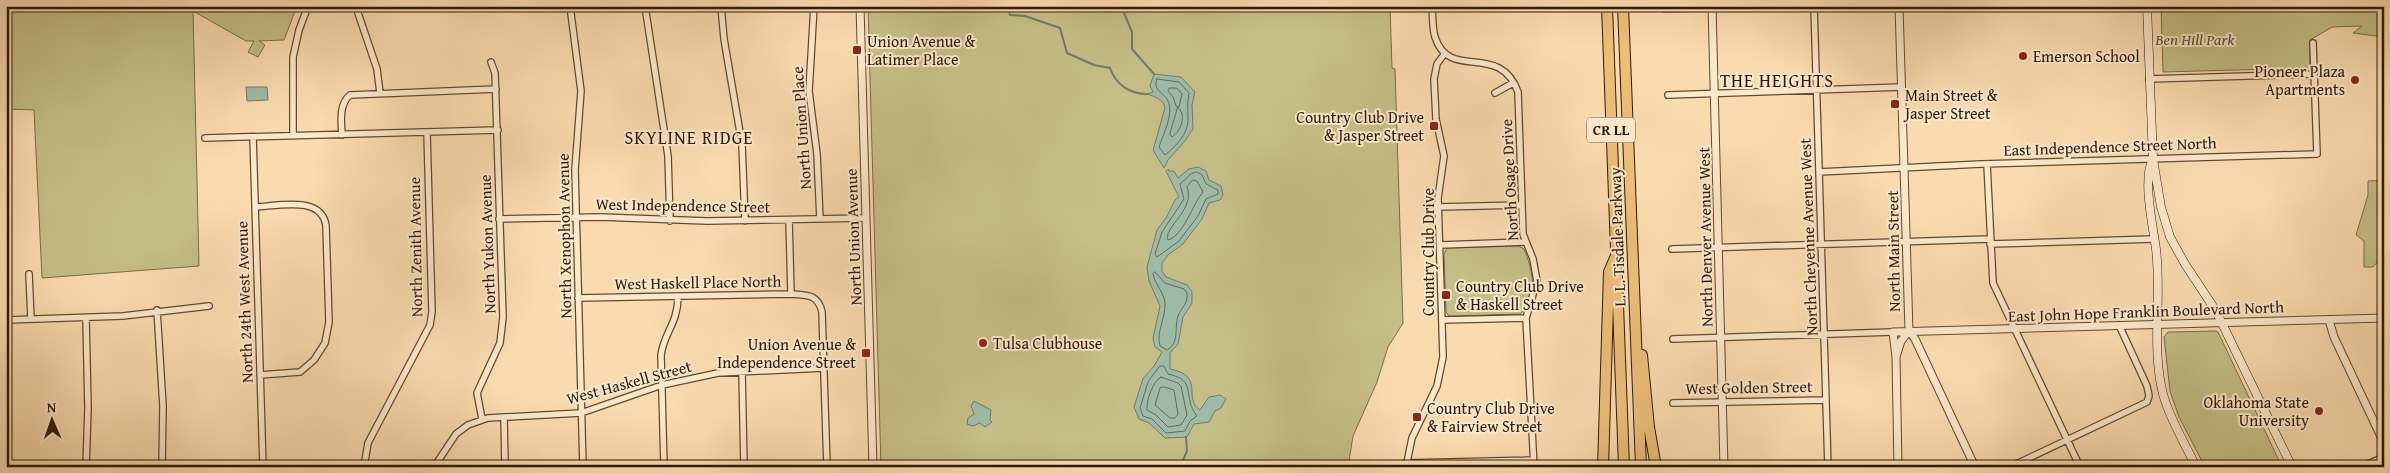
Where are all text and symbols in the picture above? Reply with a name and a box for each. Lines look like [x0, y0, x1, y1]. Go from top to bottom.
park label: Ben Hill Park [2154, 27, 2235, 51]
place label: Union Avenue & Latimer Place [867, 29, 975, 71]
marker: Union Avenue & Latimer Place [851, 44, 863, 56]
place label: Emerson School [2033, 44, 2140, 68]
marker: Emerson School [2017, 50, 2029, 62]
place label: Pioneer Plaza Apartments [2254, 59, 2345, 101]
street label: North Union Place [785, 66, 817, 190]
district label: THE HEIGHTS [1720, 67, 1834, 94]
marker: Pioneer Plaza Apartments [2349, 74, 2361, 86]
place label: Main Street & Jasper Street [1903, 83, 1998, 125]
marker: Main Street & Jasper Street [1889, 98, 1901, 110]
place label: Country Club Drive & Jasper Street [1296, 105, 1424, 147]
road number: CR LL [1587, 118, 1635, 142]
street label: North Osage Drive [1494, 119, 1524, 241]
marker: Country Club Drive & Jasper Street [1428, 120, 1440, 132]
district label: SKYLINE RIDGE [625, 124, 753, 151]
street label: East Independence Street North [2003, 130, 2217, 162]
street label: North Cheyenne Avenue West [1793, 137, 1823, 336]
street label: North Denver Avenue West [1691, 146, 1719, 327]
street label: North Xenophon Avenue [551, 153, 577, 319]
street label: L. L. Tisdale Parkway [1603, 167, 1631, 307]
street label: North Union Avenue [839, 168, 867, 306]
street label: North Yukon Avenue [473, 174, 501, 314]
street label: North Zenith Avenue [402, 177, 428, 317]
street label: Country Club Drive [1416, 188, 1440, 316]
street label: North Main Street [1880, 190, 1906, 312]
street label: West Independence Street [595, 191, 771, 219]
street label: North 24th West Avenue [229, 221, 259, 383]
street label: West Haskell Place North [614, 269, 782, 295]
place label: Country Club Drive & Haskell Street [1456, 274, 1584, 316]
marker: Country Club Drive & Haskell Street [1440, 289, 1452, 301]
street label: East John Hope Franklin Boulevard North [2008, 294, 2284, 328]
place label: Tulsa Clubhouse [993, 331, 1102, 355]
place label: Union Avenue & Independence Street [717, 332, 856, 374]
marker: Tulsa Clubhouse [977, 337, 989, 349]
marker: Union Avenue & Independence Street [860, 347, 872, 359]
street label: West Haskell Street [564, 354, 695, 410]
street label: West Golden Street [1685, 374, 1813, 400]
place label: Oklahoma State University [2204, 390, 2309, 432]
north arrow [28, 396, 78, 446]
place label: Country Club Drive & Fairview Street [1427, 396, 1555, 438]
text: N [47, 397, 57, 417]
marker: Oklahoma State University [2313, 405, 2325, 417]
marker: Country Club Drive & Fairview Street [1411, 411, 1423, 423]

